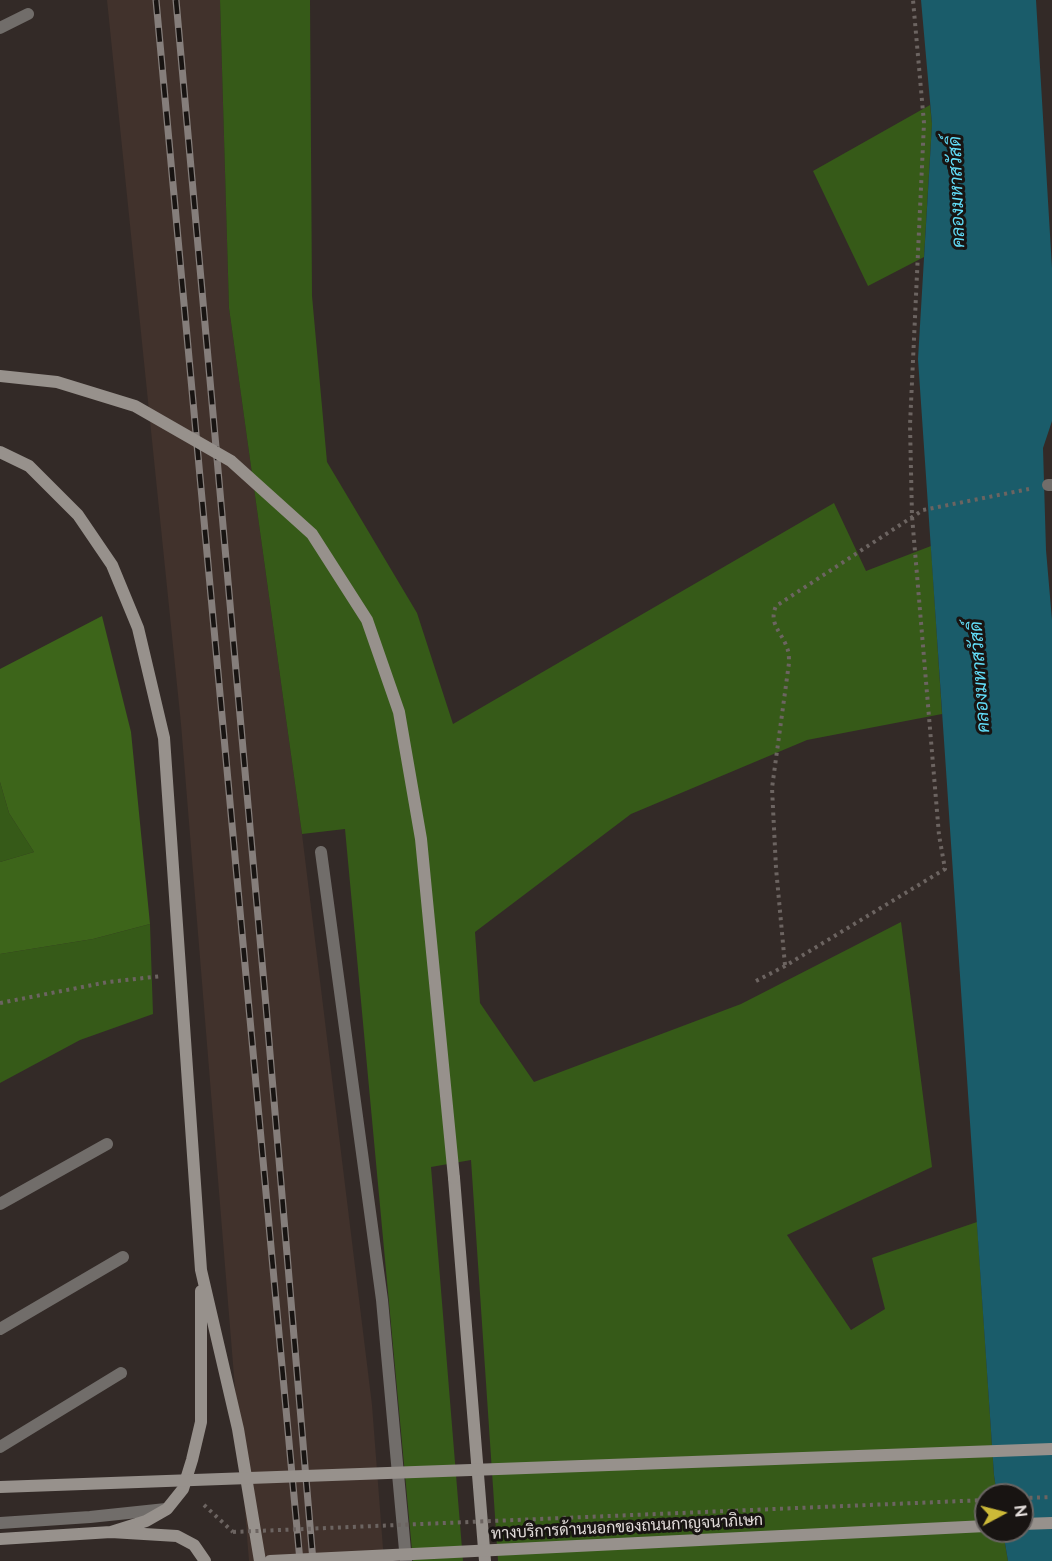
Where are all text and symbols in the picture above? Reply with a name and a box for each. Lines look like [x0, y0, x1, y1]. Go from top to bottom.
water label: คลองมหาสวัสดิ์ [944, 136, 970, 248]
water label: คลองมหาสวัสดิ์ [965, 620, 995, 734]
north arrow [974, 1483, 1034, 1543]
text: N [1010, 1504, 1031, 1518]
street label: ทางบริการด้านนอกของถนนกาญจนาภิเษก [491, 1510, 763, 1544]

